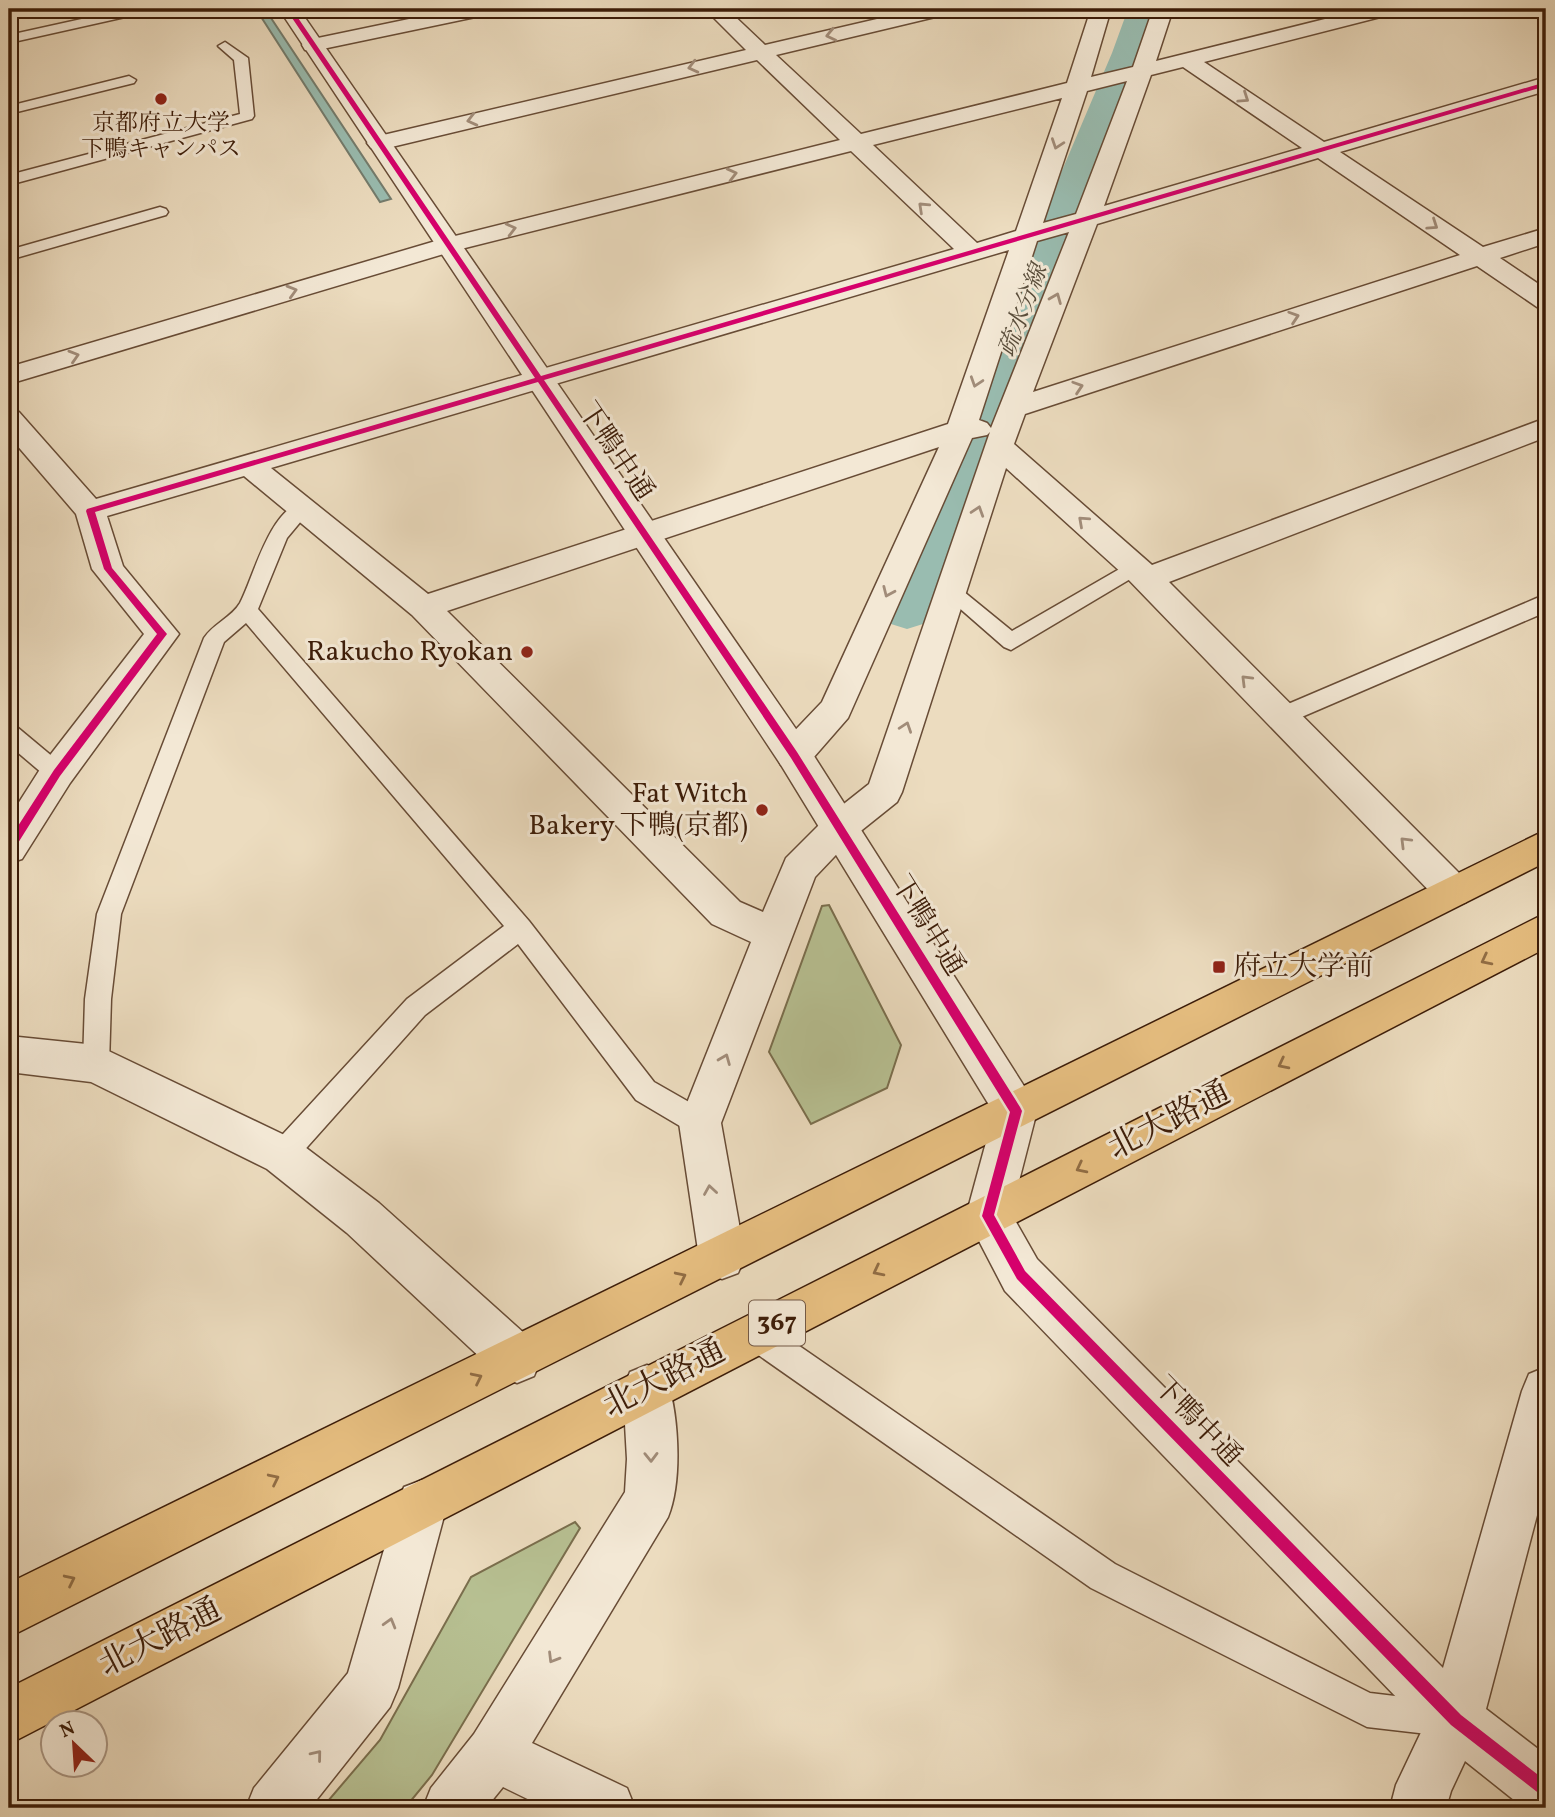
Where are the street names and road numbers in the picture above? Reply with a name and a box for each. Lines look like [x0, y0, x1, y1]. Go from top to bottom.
street label: 下鴨中通 [568, 395, 662, 509]
street label: 下鴨中通 [881, 868, 973, 984]
street label: 北大路通 [1101, 1072, 1239, 1172]
road number: 367 [749, 1300, 805, 1346]
street label: 北大路通 [596, 1330, 734, 1430]
street label: 下鴨中通 [1144, 1368, 1250, 1476]
street label: 北大路通 [92, 1589, 230, 1689]

